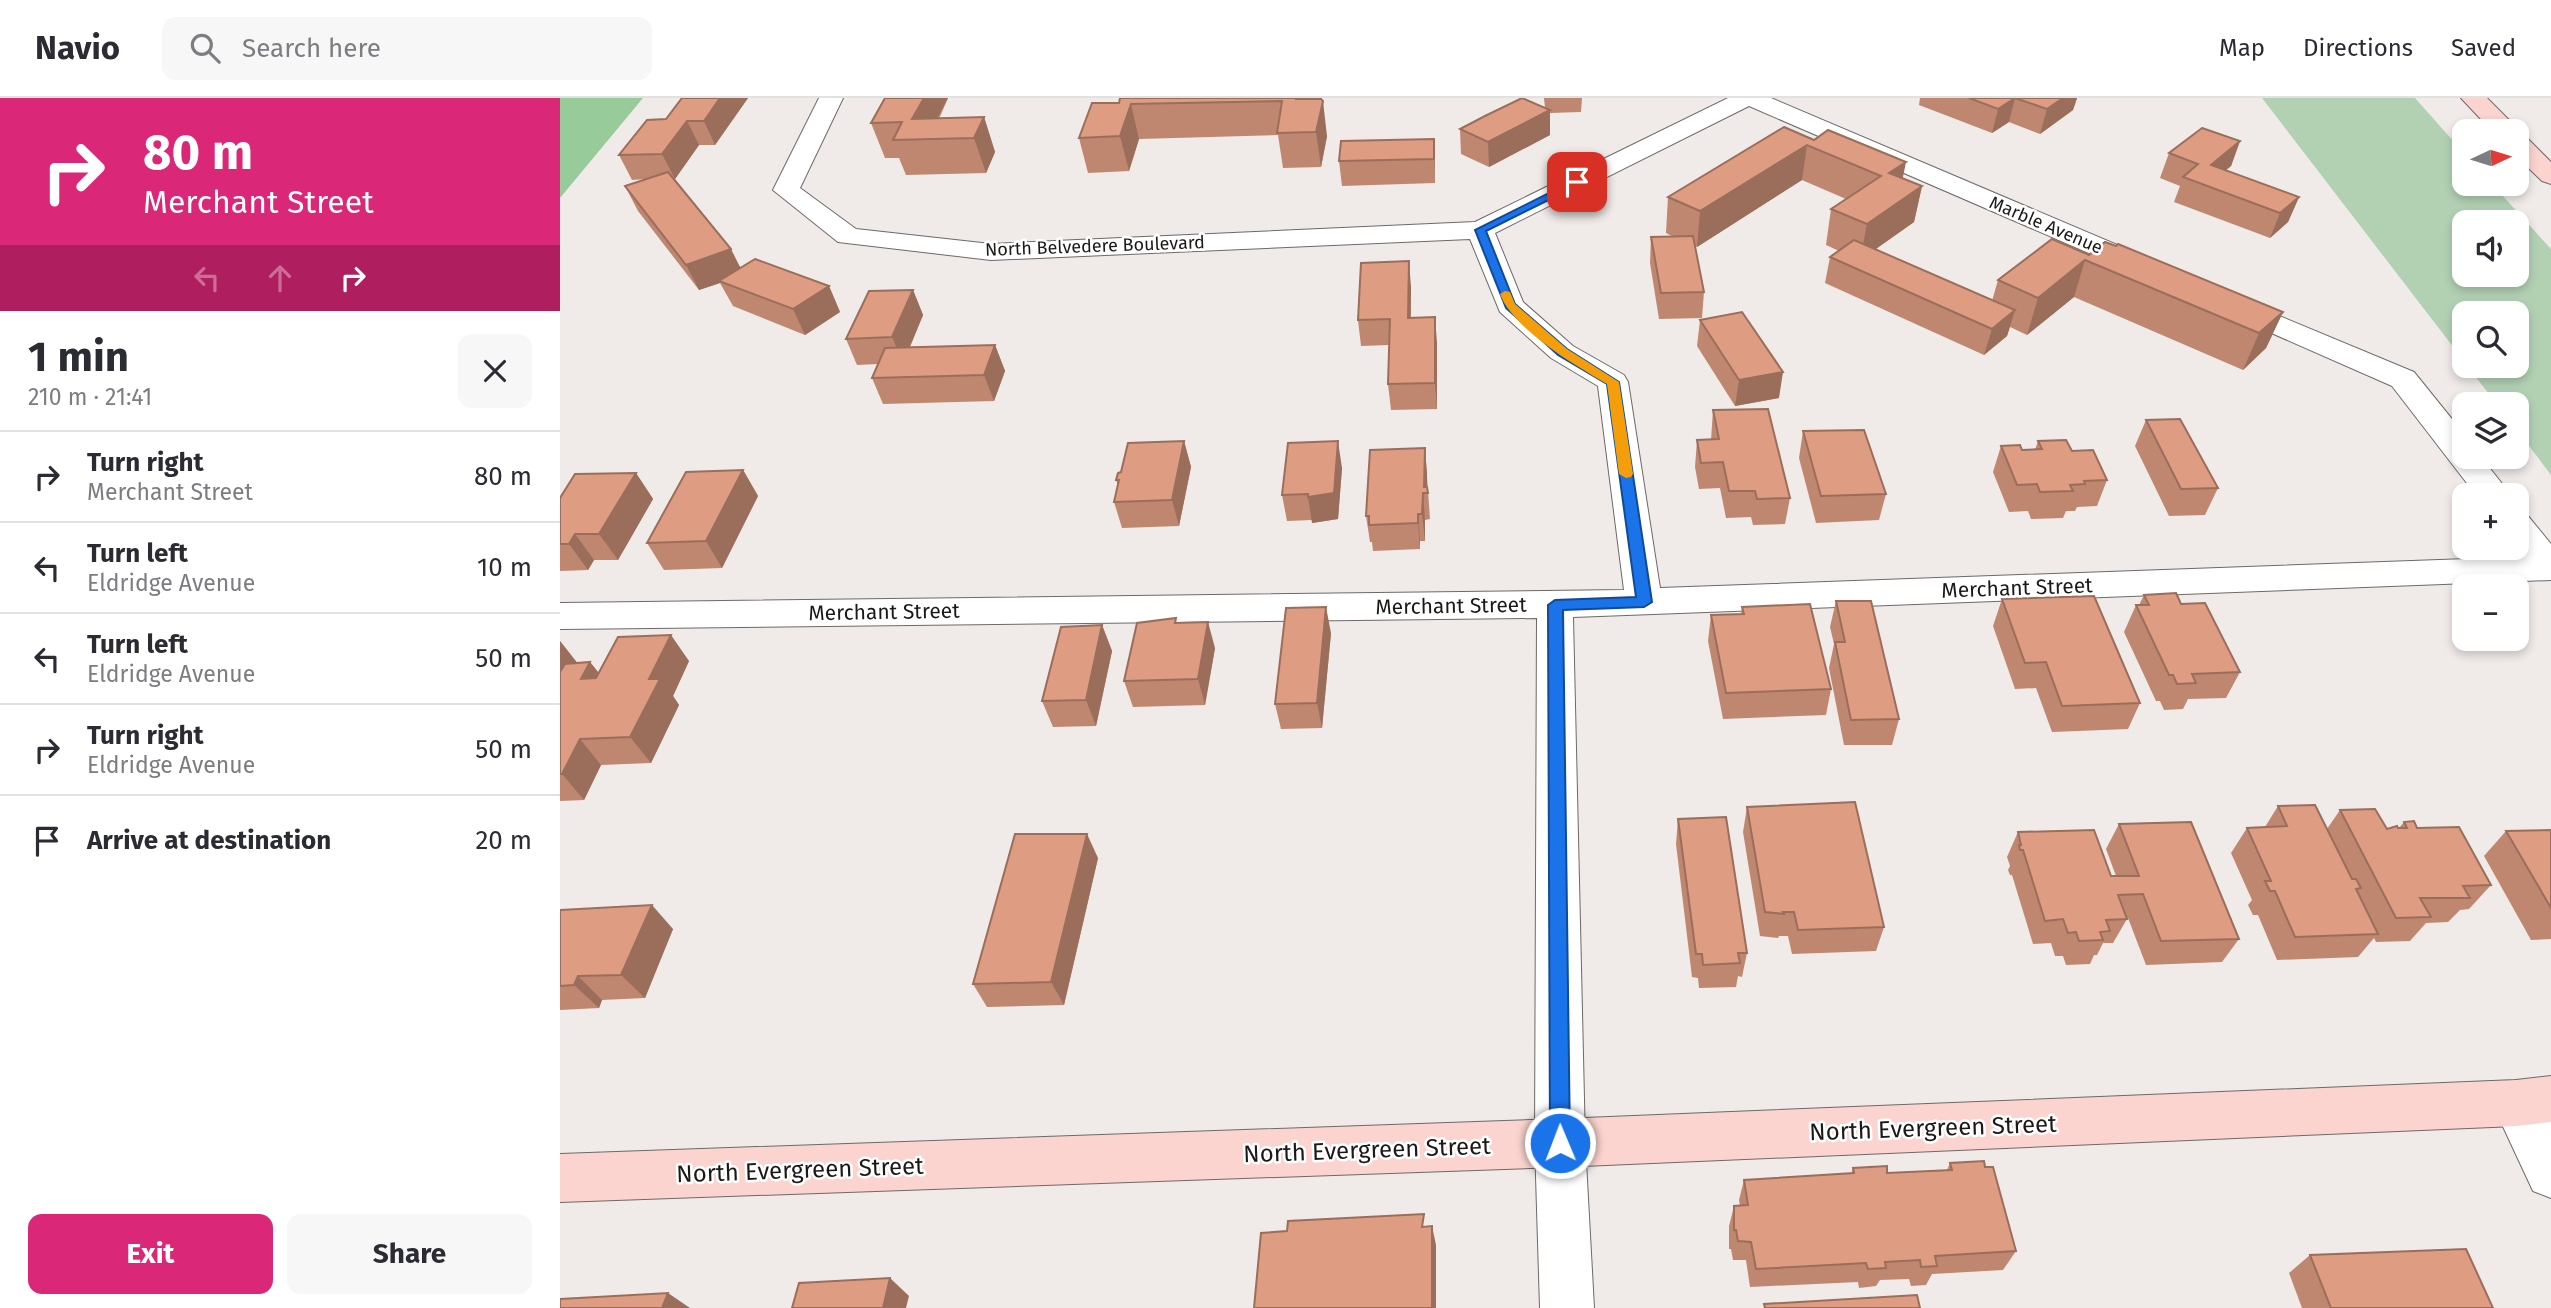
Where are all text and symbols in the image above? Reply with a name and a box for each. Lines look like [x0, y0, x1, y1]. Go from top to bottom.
search box [162, 17, 652, 80]
text: Navio [35, 28, 120, 68]
icon: search [186, 29, 224, 67]
text: Search here [242, 33, 381, 64]
text: Map [2219, 34, 2265, 62]
text: Directions [2303, 34, 2413, 62]
text: Saved [2451, 34, 2516, 62]
north arrow [2452, 119, 2529, 196]
map controls [2452, 119, 2529, 651]
text: 80 m [143, 123, 253, 182]
icon: right [28, 126, 119, 217]
pin [1547, 152, 1607, 212]
icon: arrive [1558, 163, 1596, 201]
text: Merchant Street [143, 183, 374, 221]
street label: Marble Avenue [1986, 191, 2106, 259]
button: sound [2452, 210, 2529, 287]
street label: North Belvedere Boulevard [985, 231, 1205, 261]
icon: left [188, 259, 226, 297]
icon: ahead [261, 259, 299, 297]
icon: right [334, 259, 372, 297]
button: search [2452, 301, 2529, 378]
text: 1 min [28, 332, 129, 382]
button: close [458, 334, 532, 408]
text: 210 m · 21:41 [28, 383, 152, 411]
button: layers [2452, 392, 2529, 469]
text: Turn right [87, 447, 204, 478]
icon: right [28, 458, 66, 496]
text: 80 m [474, 461, 532, 492]
text: Merchant Street [87, 478, 253, 506]
button: + [2452, 483, 2529, 560]
text: Turn left [87, 538, 188, 569]
icon: left [28, 549, 66, 587]
text: 10 m [477, 552, 532, 583]
text: Eldridge Avenue [87, 569, 255, 597]
street label: Merchant Street [1941, 572, 2094, 604]
button: − [2452, 574, 2529, 651]
street label: Merchant Street [1375, 592, 1527, 620]
street label: Merchant Street [808, 598, 960, 626]
text: Turn left [87, 629, 188, 660]
icon: left [28, 640, 66, 678]
text: 50 m [475, 643, 532, 674]
text: Eldridge Avenue [87, 660, 255, 688]
text: Turn right [87, 720, 204, 751]
icon: right [28, 731, 66, 769]
text: 50 m [475, 734, 532, 765]
text: Eldridge Avenue [87, 751, 255, 779]
icon: arrive [28, 822, 66, 860]
text: Arrive at destination [87, 825, 331, 856]
text: 20 m [475, 825, 532, 856]
position arrow [1523, 1106, 1597, 1180]
street label: North Evergreen Street [1809, 1110, 2058, 1146]
street label: North Evergreen Street [1243, 1132, 1492, 1168]
street label: North Evergreen Street [676, 1152, 925, 1188]
button: Exit [28, 1214, 273, 1294]
button: Share [287, 1214, 532, 1294]

